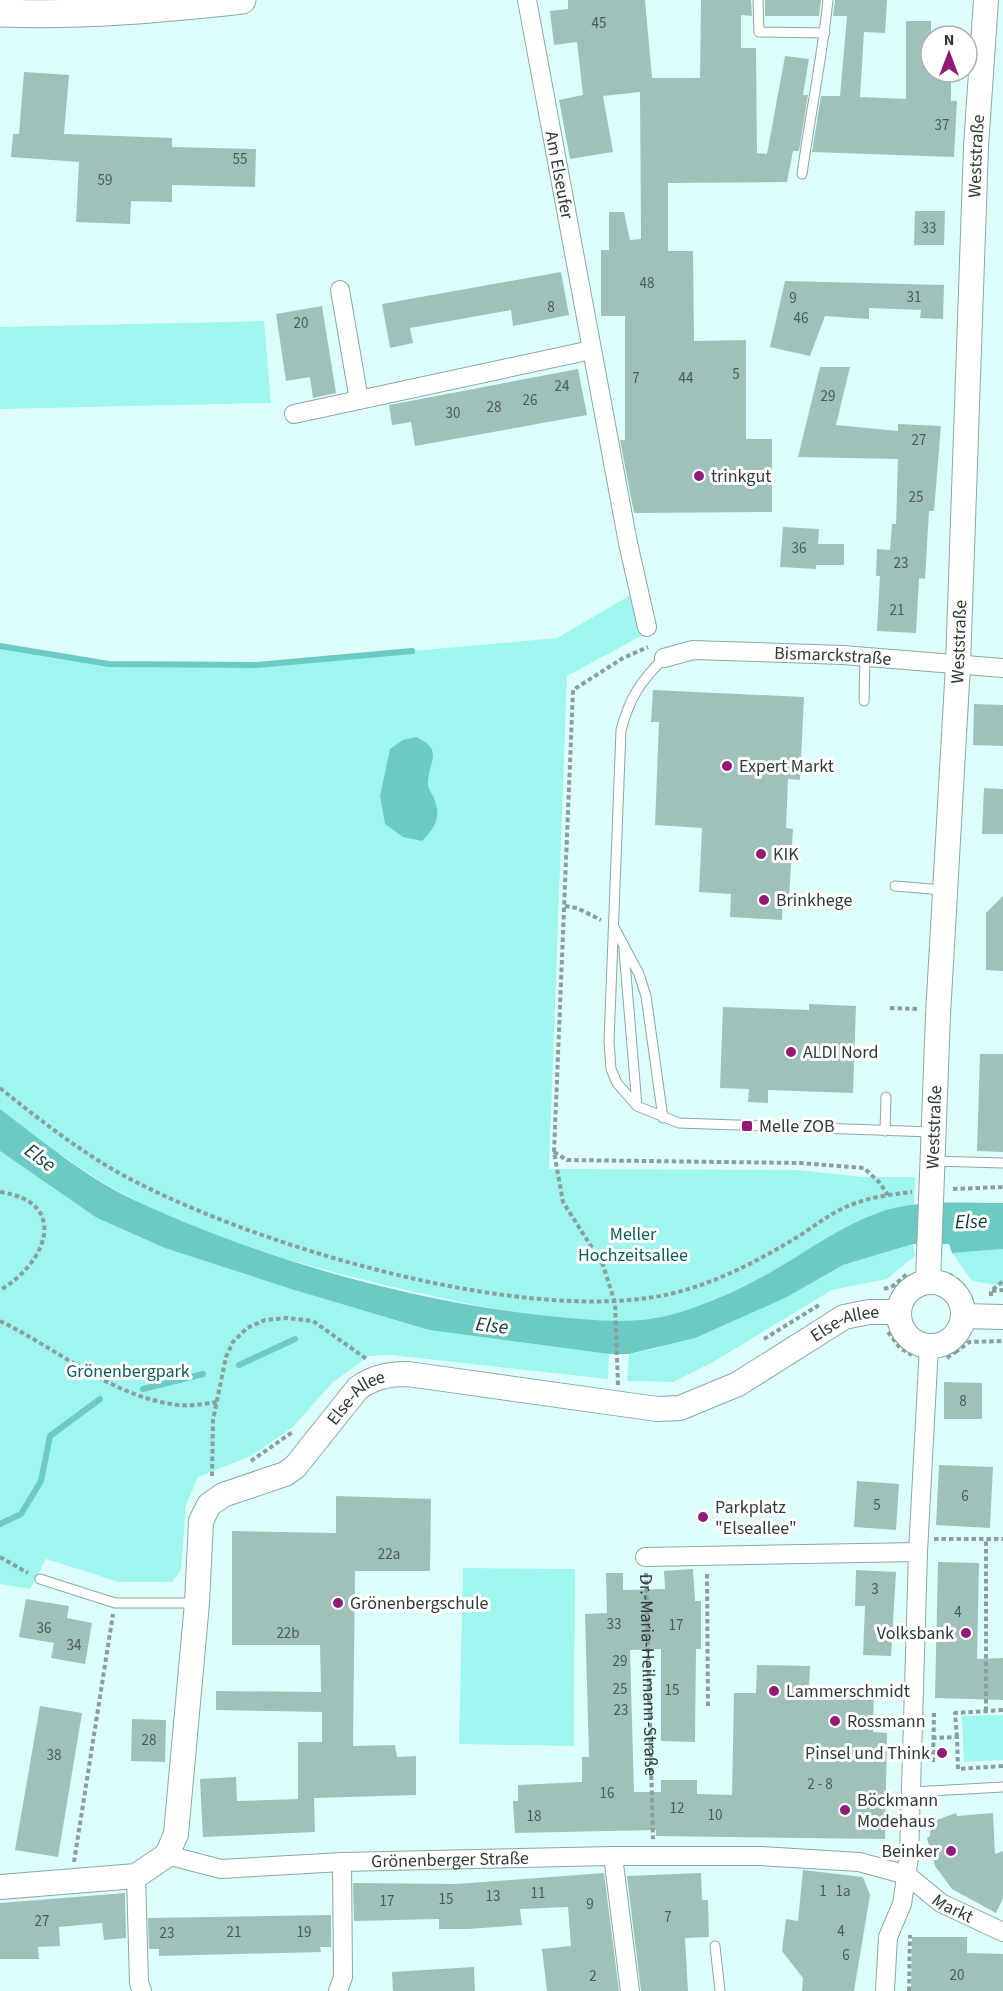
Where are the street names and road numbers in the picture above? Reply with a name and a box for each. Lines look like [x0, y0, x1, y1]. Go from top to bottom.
street label: Weststraße [962, 113, 991, 198]
street label: Am Elseufer [539, 129, 580, 222]
street label: Weststraße [944, 599, 973, 684]
street label: Bismarckstraße [774, 640, 892, 671]
street label: Weststraße [920, 1085, 948, 1169]
street label: Else-Allee [806, 1300, 879, 1348]
street label: Else-Allee [321, 1364, 388, 1430]
street label: Dr.-Maria-Heilmann-Straße [634, 1574, 664, 1776]
street label: Grönenberger Straße [371, 1845, 529, 1874]
street label: Markt [926, 1888, 978, 1929]

